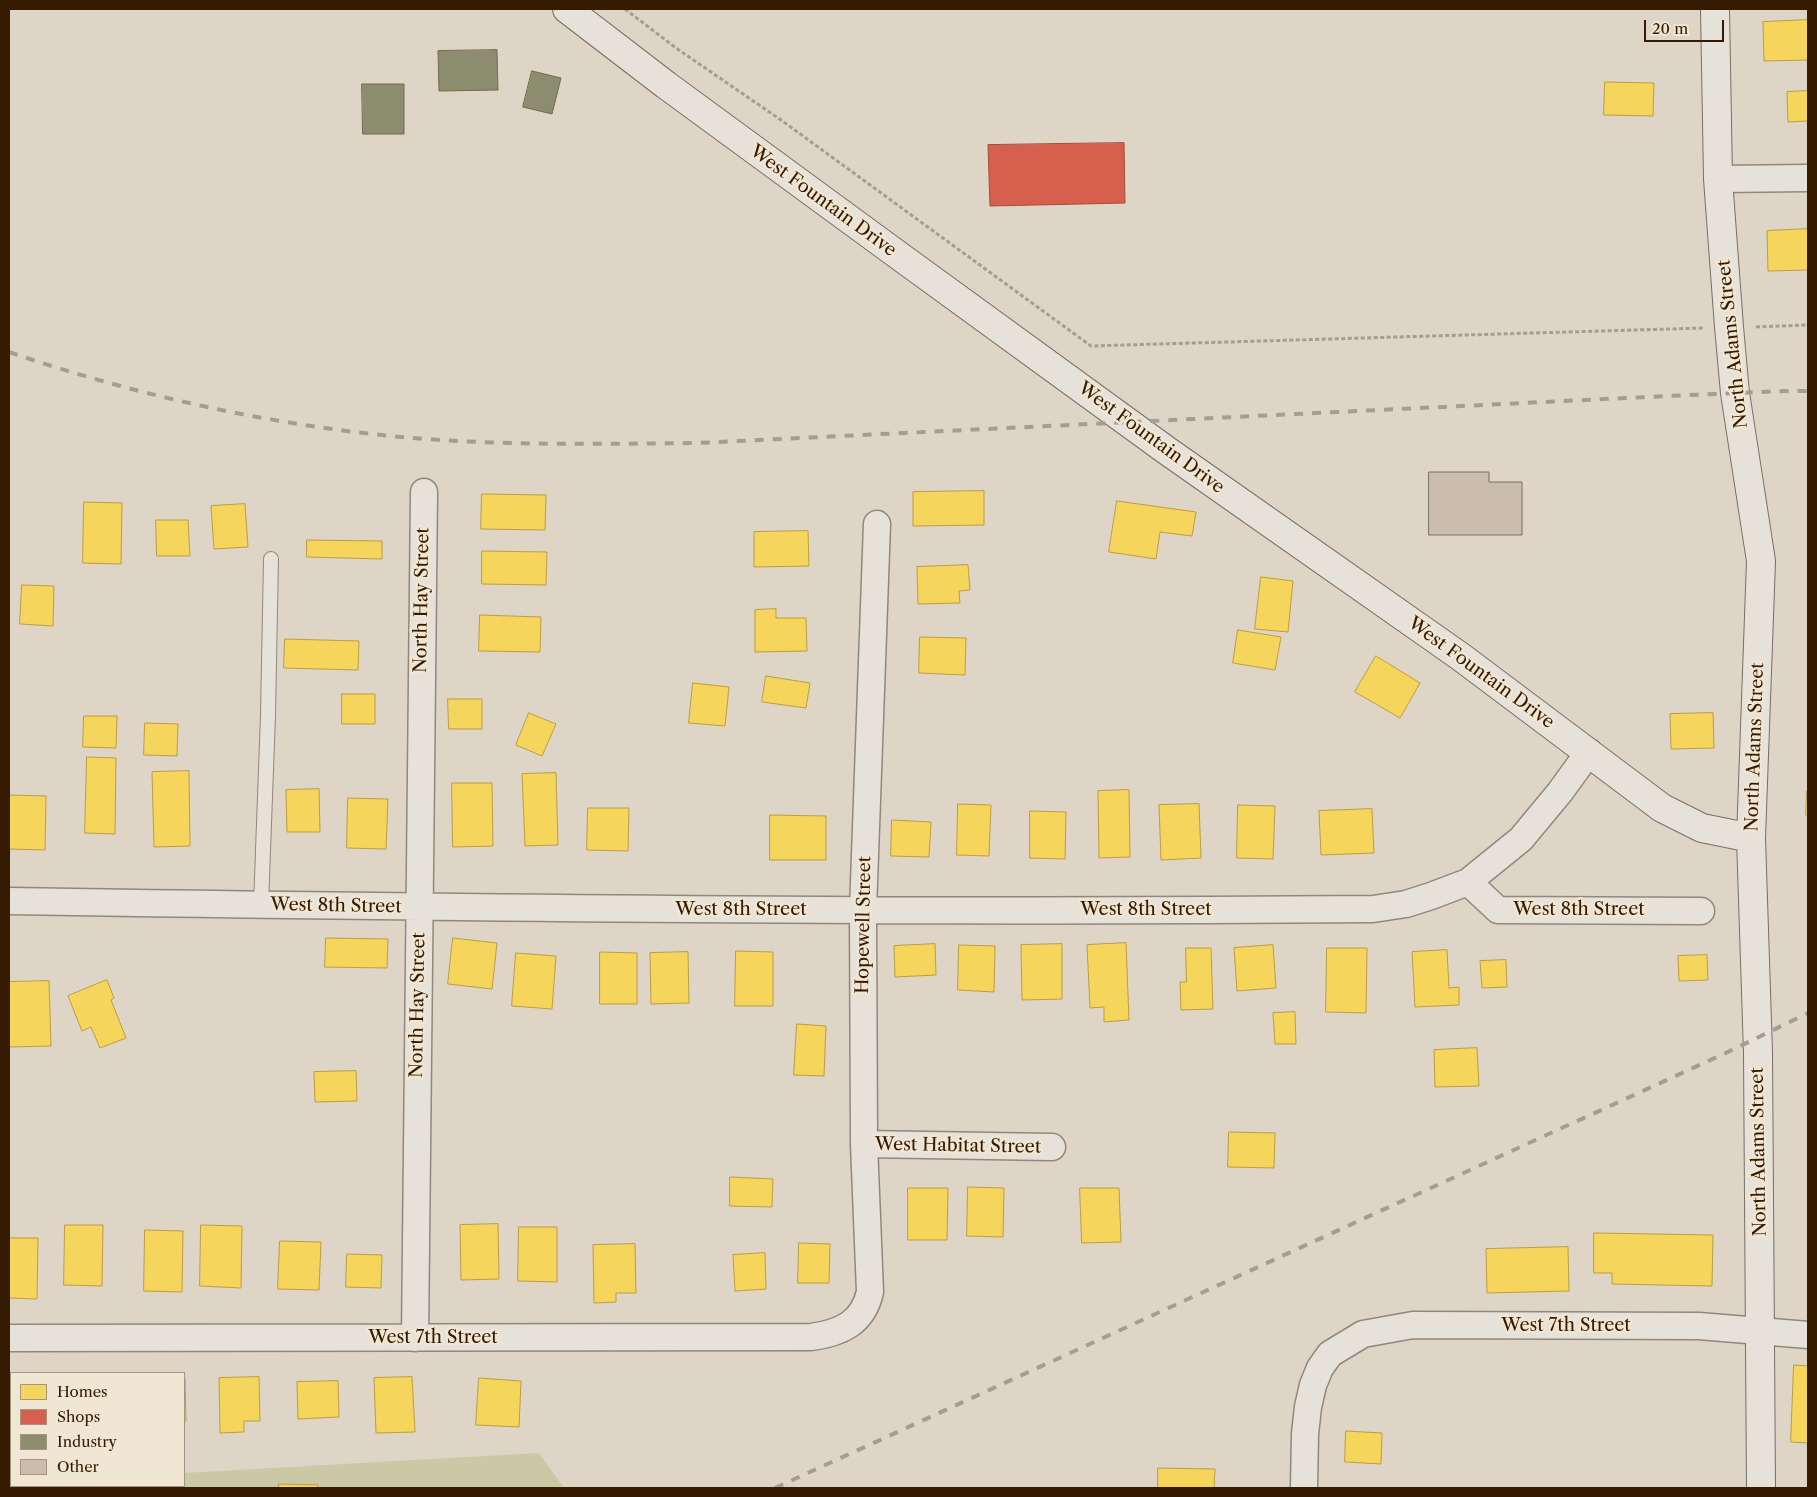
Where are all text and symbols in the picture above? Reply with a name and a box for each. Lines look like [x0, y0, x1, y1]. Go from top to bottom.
scale bar [1647, 10, 1727, 42]
text: 20 m [1652, 19, 1688, 38]
street label: West Fountain Drive [746, 141, 900, 261]
street label: North Adams Street [1713, 259, 1753, 429]
street label: West Fountain Drive [1074, 378, 1228, 498]
street label: North Hay Street [410, 527, 434, 673]
street label: West Fountain Drive [1404, 613, 1558, 733]
street label: North Adams Street [1741, 662, 1769, 832]
street label: Hopewell Street [852, 856, 876, 994]
street label: West 8th Street [270, 894, 402, 918]
street label: West 8th Street [675, 899, 807, 921]
street label: West 8th Street [1080, 899, 1212, 921]
street label: West 8th Street [1513, 899, 1645, 921]
street label: North Hay Street [406, 932, 430, 1078]
street label: North Adams Street [1747, 1067, 1771, 1237]
street label: West Habitat Street [875, 1134, 1041, 1158]
street label: West 7th Street [1501, 1315, 1631, 1337]
street label: West 7th Street [368, 1327, 498, 1349]
legend [10, 1372, 185, 1487]
text: Homes [57, 1382, 108, 1401]
text: Shops [57, 1407, 100, 1426]
text: Industry [57, 1432, 117, 1451]
text: Other [57, 1457, 99, 1476]

